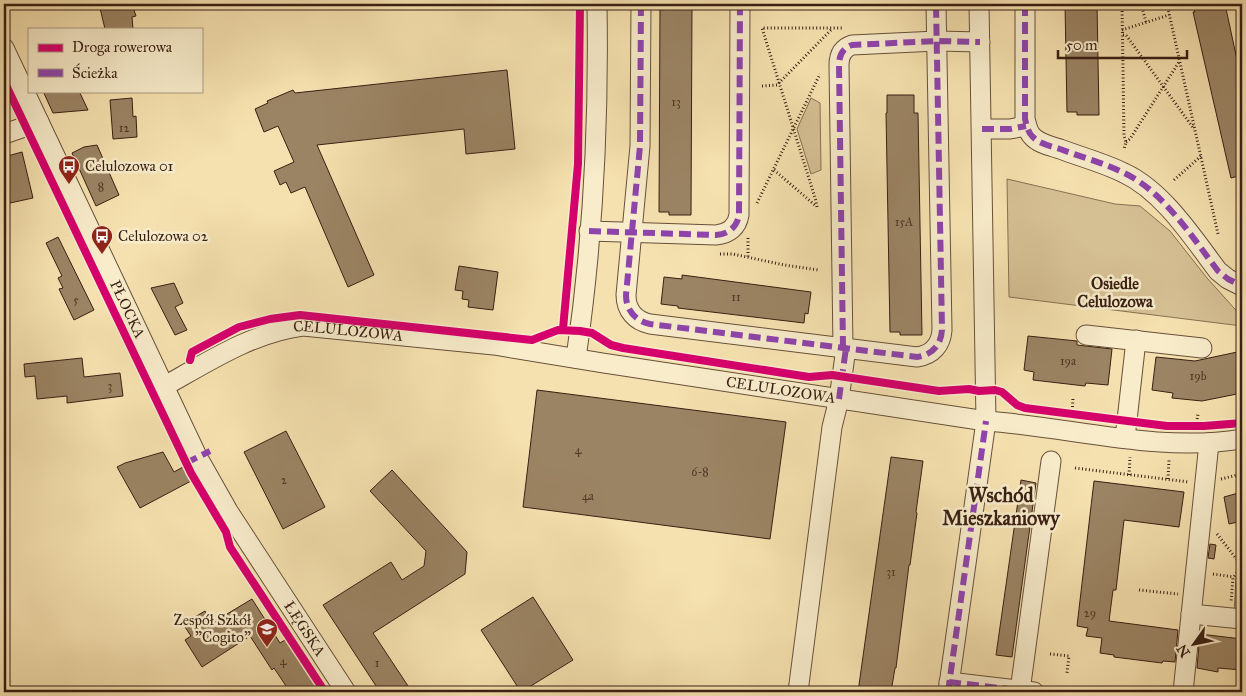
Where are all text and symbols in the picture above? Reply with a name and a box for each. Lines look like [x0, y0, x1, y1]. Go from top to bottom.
legend [28, 28, 202, 92]
scale bar [1058, 28, 1187, 60]
text: 50 m [1066, 36, 1098, 54]
text: Droga rowerowa [72, 38, 173, 56]
text: Ścieżka [72, 63, 118, 82]
house number: 13 [671, 95, 681, 109]
house number: 12 [119, 121, 129, 135]
bus stop icon: Celulozowa 01 [57, 154, 81, 185]
place label: Celulozowa 01 [85, 157, 174, 175]
house number: 8 [98, 180, 104, 194]
house number: 15A [895, 215, 913, 229]
bus stop icon: Celulozowa 02 [90, 224, 114, 255]
place label: Celulozowa 02 [118, 227, 209, 245]
district label: Osiedle Celulozowa [1077, 274, 1154, 311]
street label: PŁOCKA [106, 277, 149, 341]
house number: 11 [731, 290, 741, 304]
house number: 5 [73, 293, 79, 307]
street label: CELULOZOWA [292, 317, 404, 345]
house number: 19a [1060, 354, 1077, 368]
house number: 19b [1190, 369, 1207, 383]
street label: CELULOZOWA [725, 373, 837, 407]
house number: 3 [108, 379, 113, 393]
house number: 4 [575, 443, 582, 457]
house number: 6-8 [691, 465, 709, 479]
house number: 2 [281, 473, 287, 487]
district label: Wschód Mieszkaniowy [942, 483, 1061, 531]
house number: 4a [582, 489, 595, 503]
house number: 31 [886, 565, 896, 579]
street label: ŁĘGSKA [280, 598, 329, 660]
house number: 29 [1084, 606, 1096, 620]
place label: Zespół Szkół "Cogito" [173, 611, 252, 646]
school or university icon: Zespół Szkół "Cogito" [255, 617, 279, 648]
north arrow [1168, 618, 1218, 668]
text: N [1173, 641, 1194, 660]
house number: 4 [280, 654, 287, 668]
house number: 1 [375, 656, 380, 670]

